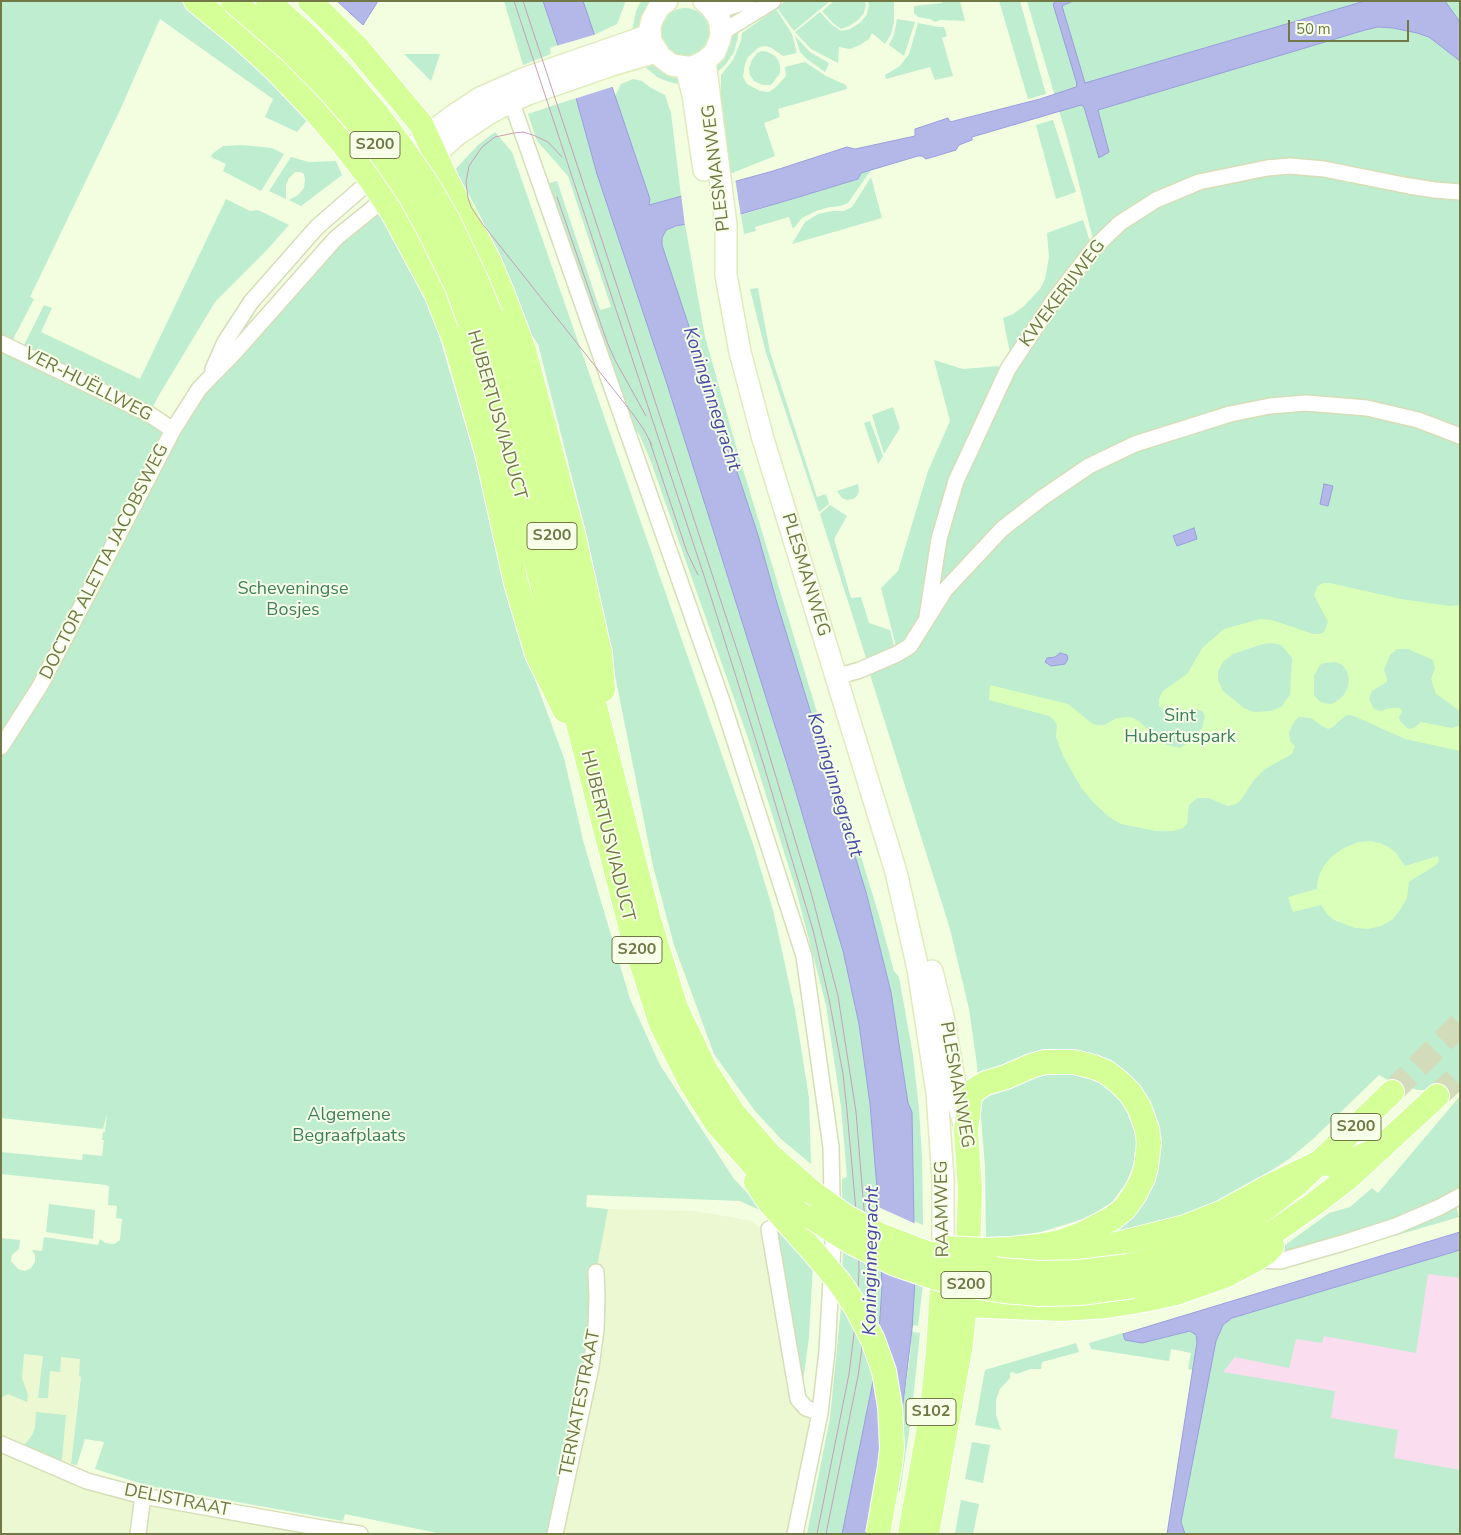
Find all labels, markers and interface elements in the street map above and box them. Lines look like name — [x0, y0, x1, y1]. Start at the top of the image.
scale bar — [1291, 10, 1412, 42]
text: 50 m — [1296, 19, 1331, 39]
street label: PLESMANWEG — [698, 103, 736, 233]
road number: S200 — [350, 132, 400, 158]
street label: KWEKERIJWEG — [1016, 236, 1110, 352]
water label: Koninginnegracht — [677, 324, 745, 474]
street label: HUBERTUSVIADUCT — [461, 328, 531, 502]
street label: VER-HUËLLWEG — [20, 343, 156, 427]
street label: DOCTOR ALETTA JACOBSWEG — [36, 441, 174, 683]
street label: PLESMANWEG — [776, 511, 834, 639]
road number: S200 — [527, 522, 577, 550]
park label: Scheveningse Bosjes — [237, 579, 349, 622]
park label: Sint Hubertuspark — [1124, 706, 1236, 749]
water label: Koninginnegracht — [801, 710, 867, 860]
street label: HUBERTUSVIADUCT — [575, 748, 639, 924]
road number: S200 — [612, 936, 662, 964]
street label: PLESMANWEG — [934, 1020, 978, 1150]
park label: Algemene Begraafplaats — [292, 1105, 406, 1148]
road number: S200 — [1331, 1114, 1381, 1140]
street label: RAAMWEG — [931, 1160, 955, 1258]
water label: Koninginnegracht — [859, 1186, 885, 1336]
road number: S200 — [941, 1272, 991, 1298]
street label: TERNATESTRAAT — [556, 1328, 606, 1478]
road number: S102 — [906, 1398, 956, 1425]
street label: DELISTRAAT — [122, 1480, 232, 1522]

